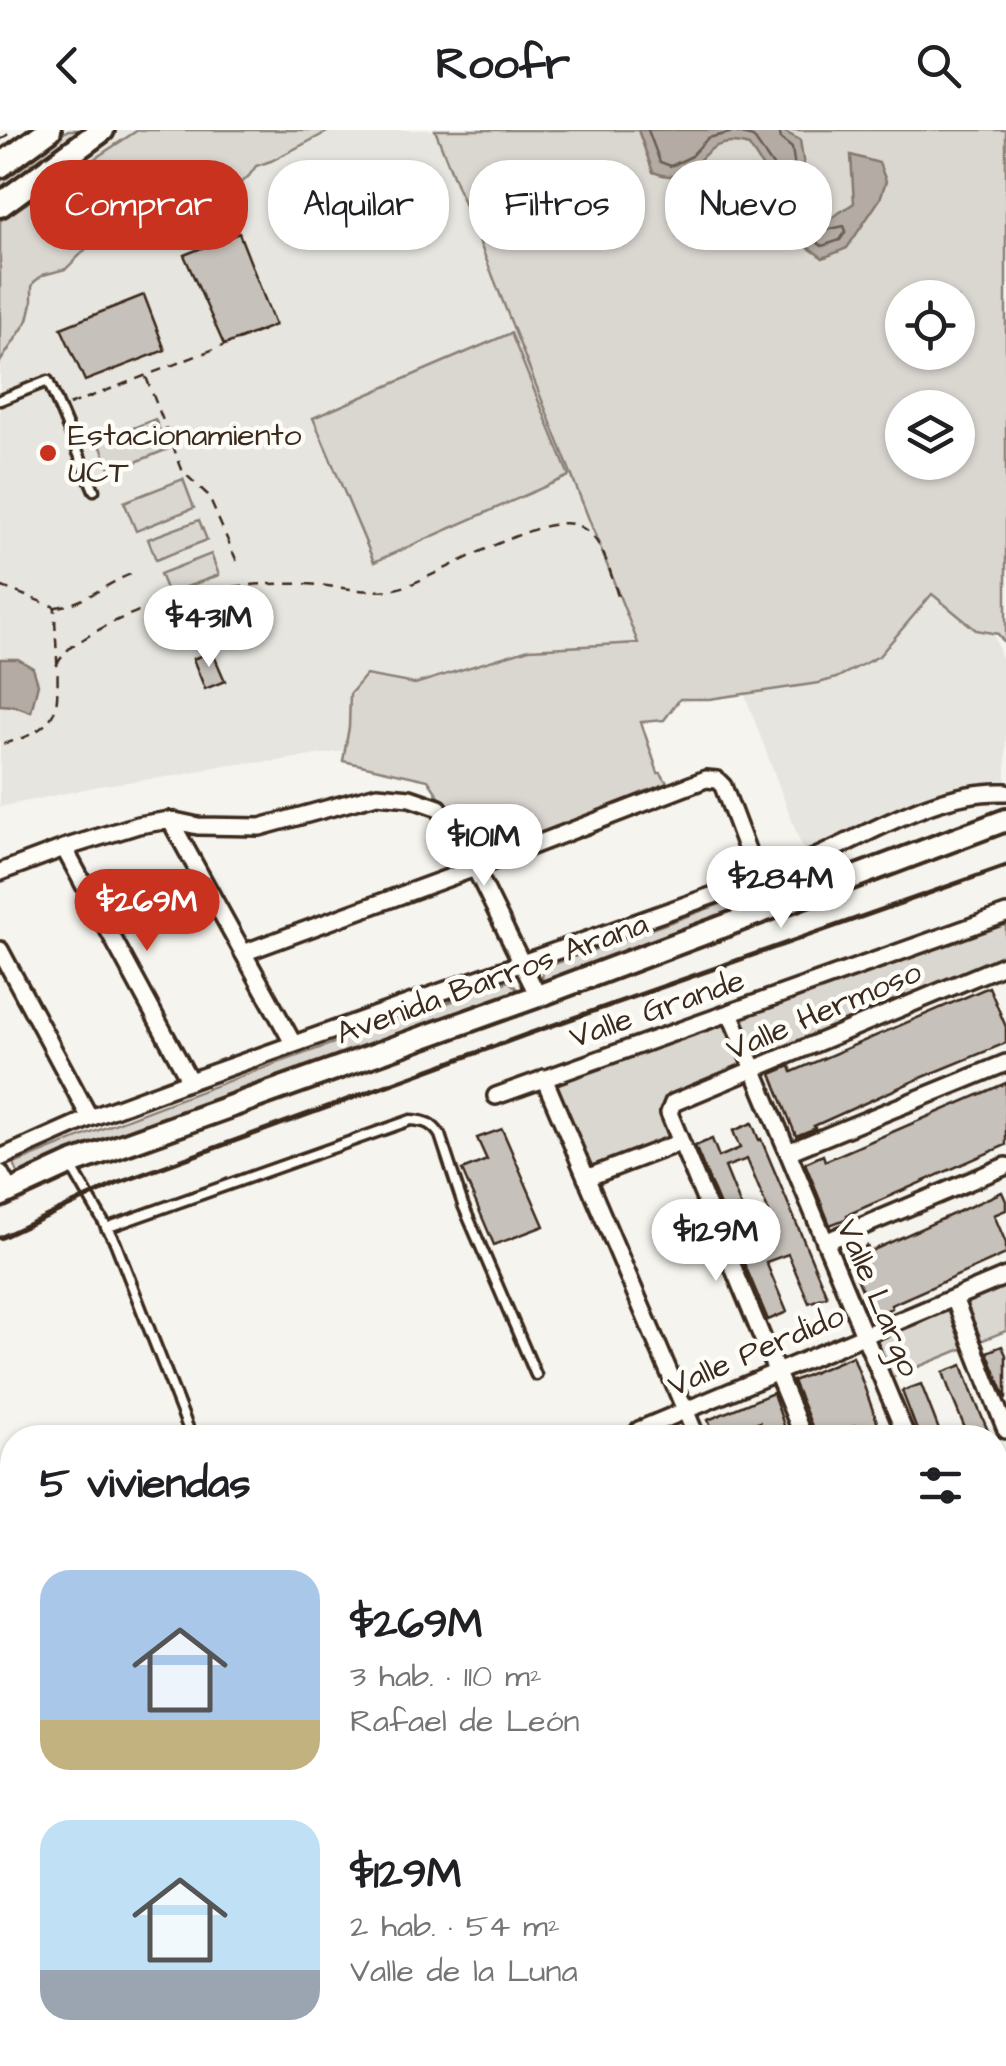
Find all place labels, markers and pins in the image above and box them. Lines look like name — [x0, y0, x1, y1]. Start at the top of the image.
place label: Estacionamiento UCT — [68, 413, 302, 495]
marker: Estacionamiento UCT — [37, 442, 59, 464]
pin: $431M — [139, 585, 279, 670]
pin: $101M — [414, 804, 554, 889]
pin: $284M — [711, 846, 851, 931]
pin: $269M — [77, 869, 217, 954]
pin: $129M — [646, 1199, 786, 1284]

